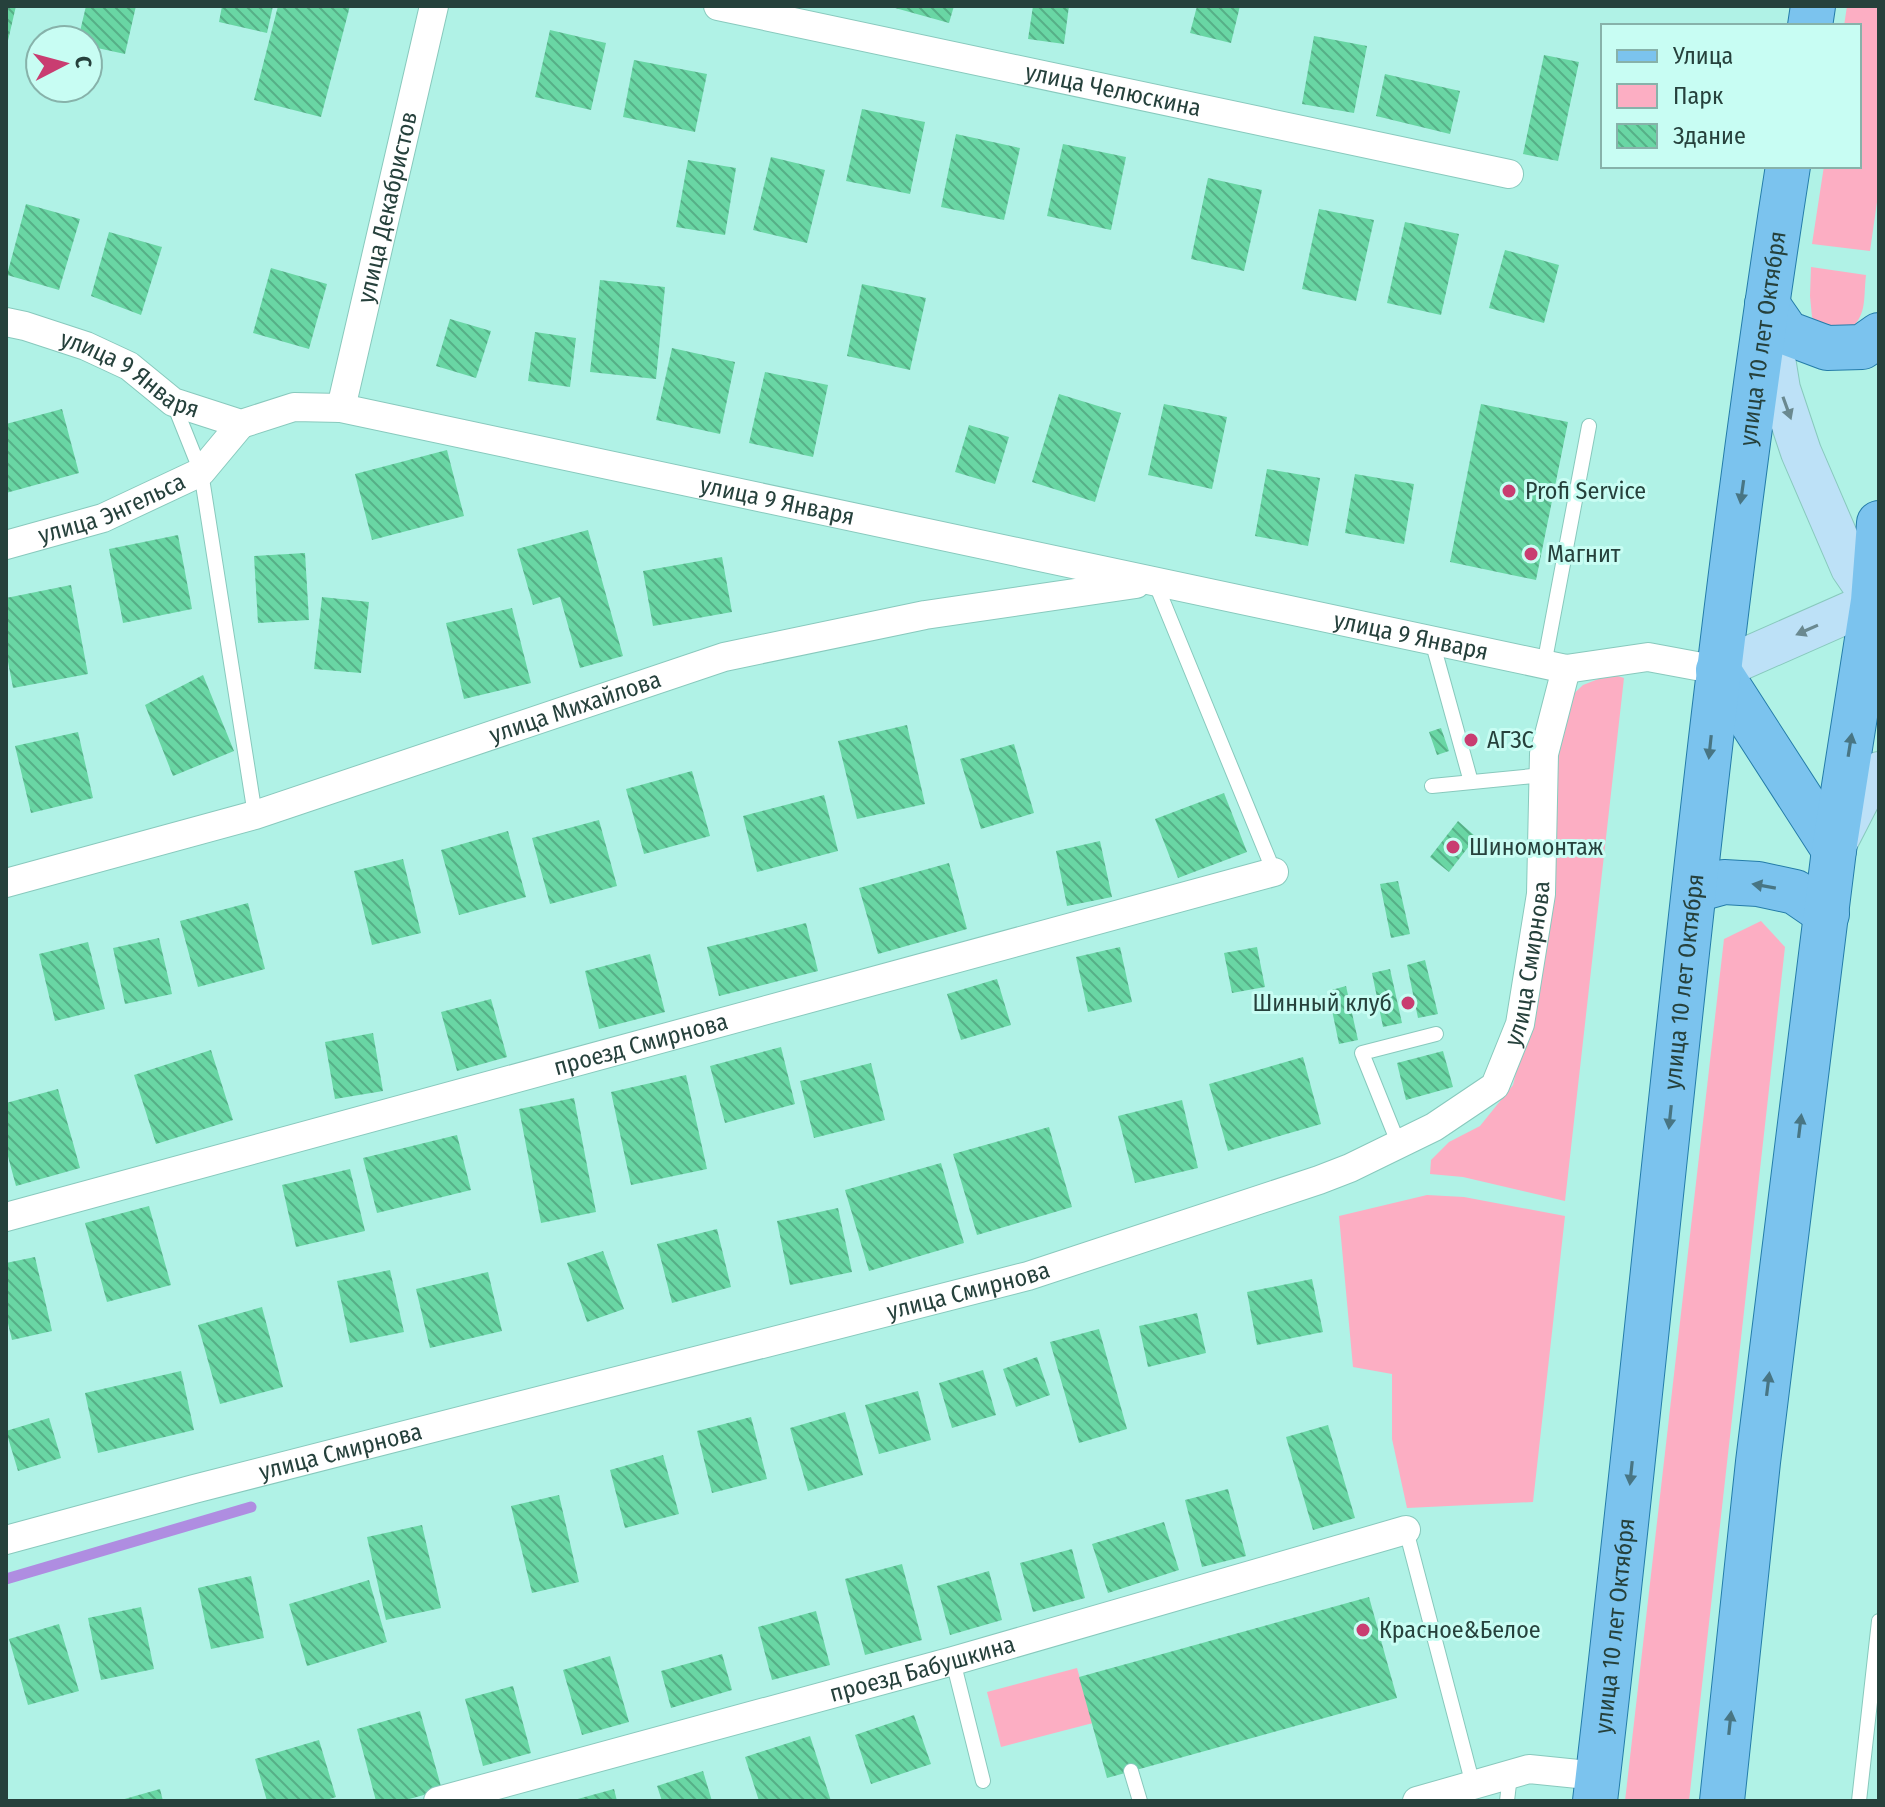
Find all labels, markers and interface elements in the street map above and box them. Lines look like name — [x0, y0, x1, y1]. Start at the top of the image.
north arrow — [24, 24, 104, 104]
legend — [1601, 24, 1861, 168]
text: Улица — [1672, 42, 1733, 70]
text: С — [69, 55, 97, 70]
street label: улица Челюскина — [1023, 58, 1204, 122]
text: Парк — [1673, 82, 1724, 110]
street label: улица Декабристов — [352, 109, 423, 306]
text: Здание — [1673, 122, 1746, 150]
street label: улица 10 лет Октября — [1734, 229, 1792, 448]
street label: улица 9 Января — [57, 325, 203, 424]
one-way arrow — [1781, 396, 1793, 420]
street label: улица Энгельса — [35, 467, 190, 549]
street label: улица 9 Января — [697, 471, 857, 531]
place label: Profi Service — [1525, 477, 1646, 505]
one-way arrow — [1735, 480, 1748, 505]
marker: Profi Service — [1500, 482, 1518, 500]
place label: Магнит — [1547, 540, 1621, 568]
marker: Магнит — [1522, 545, 1540, 563]
street label: улица 9 Января — [1331, 606, 1491, 666]
one-way arrow — [1796, 623, 1819, 637]
street label: улица Михайлова — [486, 665, 665, 749]
place label: АГЗС — [1487, 726, 1534, 754]
marker: АГЗС — [1462, 731, 1480, 749]
one-way arrow — [1845, 733, 1857, 758]
one-way arrow — [1703, 735, 1716, 760]
place label: Шиномонтаж — [1469, 833, 1604, 861]
marker: Шиномонтаж — [1444, 838, 1462, 856]
street label: улица 10 лет Октября — [1658, 872, 1709, 1091]
one-way arrow — [1751, 879, 1776, 891]
street label: улица Смирнова — [1499, 881, 1555, 1050]
place label: Шинный клуб — [1253, 989, 1392, 1017]
marker: Шинный клуб — [1399, 994, 1417, 1012]
street label: проезд Смирнова — [551, 1007, 731, 1081]
one-way arrow — [1663, 1105, 1676, 1130]
one-way arrow — [1794, 1113, 1807, 1138]
street label: улица Смирнова — [884, 1256, 1053, 1325]
one-way arrow — [1762, 1371, 1775, 1396]
street label: улица Смирнова — [256, 1417, 425, 1486]
one-way arrow — [1625, 1461, 1638, 1486]
street label: улица 10 лет Октября — [1589, 1517, 1641, 1735]
place label: Красное&Белое — [1379, 1616, 1541, 1644]
marker: Красное&Белое — [1354, 1621, 1372, 1639]
street label: проезд Бабушкина — [827, 1630, 1018, 1708]
one-way arrow — [1724, 1711, 1737, 1736]

